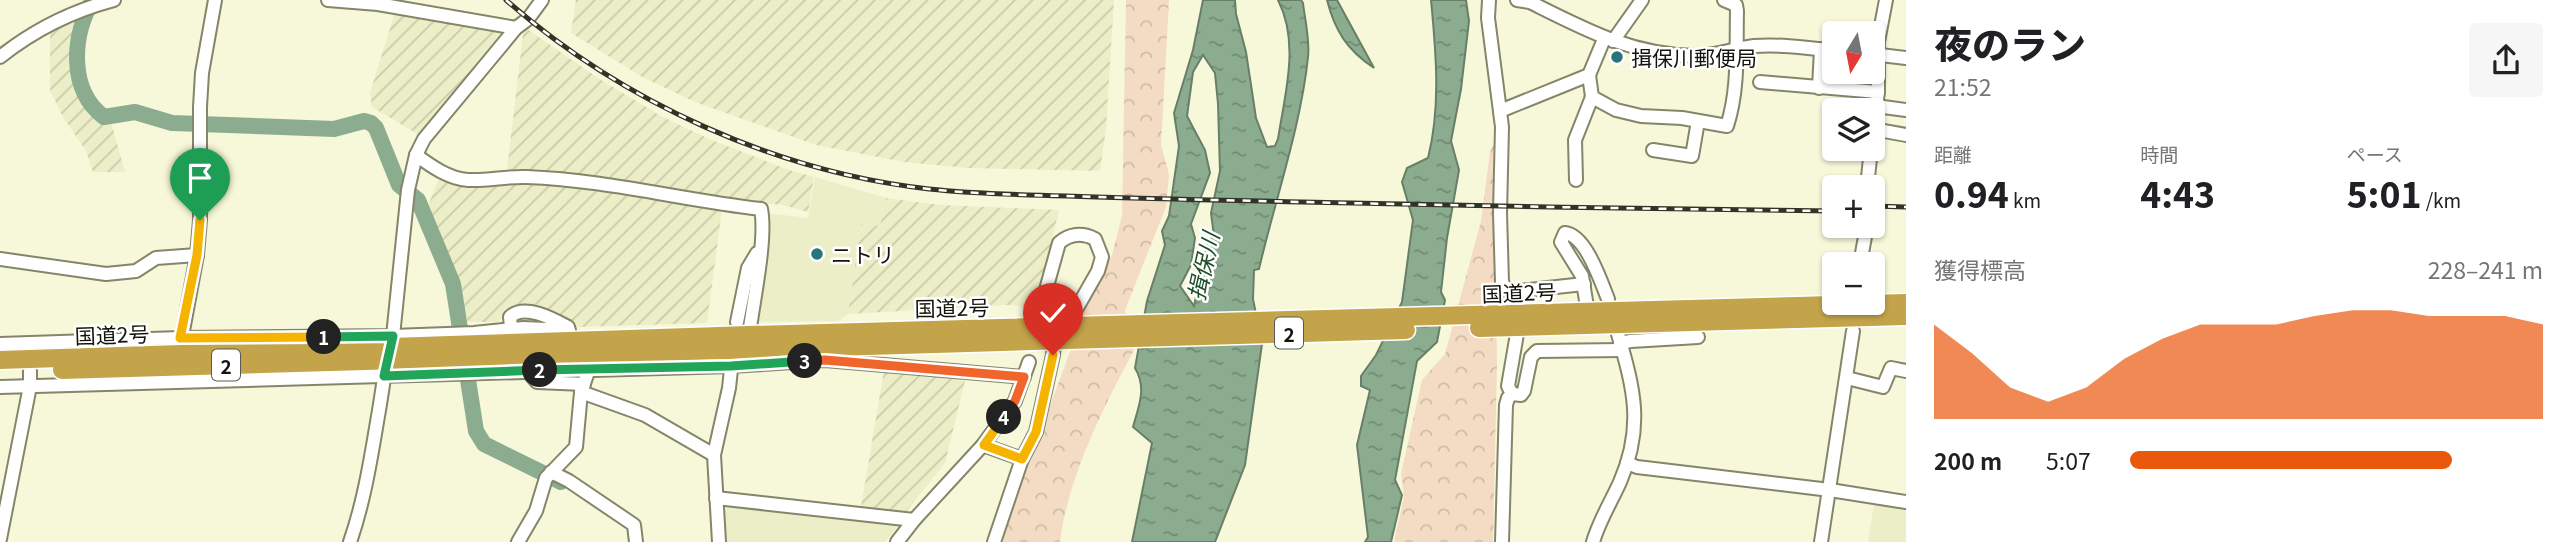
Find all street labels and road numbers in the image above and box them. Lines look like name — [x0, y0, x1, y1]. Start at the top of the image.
street label: 国道2号 — [1481, 276, 1557, 308]
street label: 国道2号 — [914, 291, 990, 323]
street label: 国道2号 — [74, 318, 150, 350]
road number: 2 — [1275, 318, 1303, 348]
road number: 2 — [212, 350, 240, 380]

